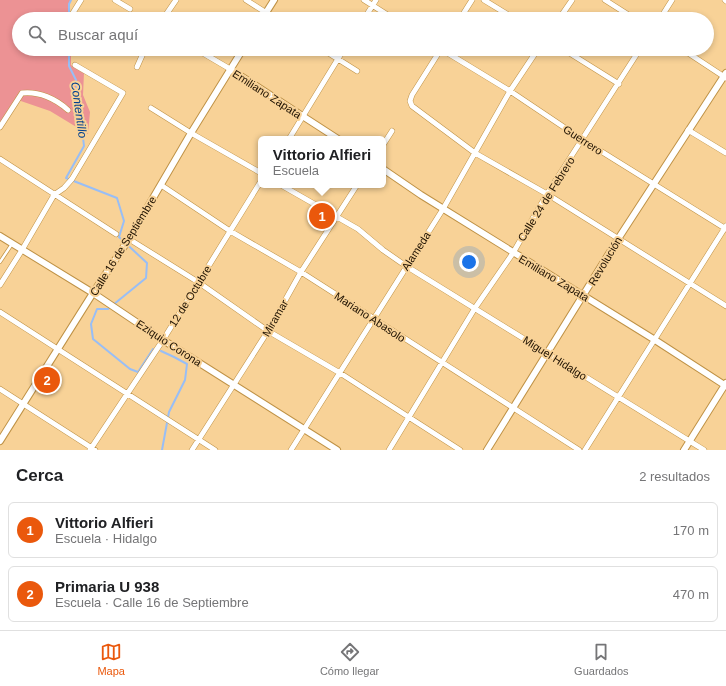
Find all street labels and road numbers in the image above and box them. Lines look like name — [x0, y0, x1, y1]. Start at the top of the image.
street label: Emiliano Zapata — [230, 67, 304, 121]
street label: Guerrero — [561, 123, 605, 157]
street label: Calle 24 de Febrero — [515, 155, 577, 243]
street label: Calle 16 de Septiembre — [87, 194, 159, 298]
street label: Alameda — [399, 229, 433, 272]
street label: Revolución — [586, 235, 624, 287]
street label: Emiliano Zapata — [517, 252, 592, 304]
street label: 12 de Octubre — [166, 263, 214, 329]
street label: Mariano Abasolo — [332, 290, 408, 344]
street label: Miramar — [260, 297, 290, 338]
street label: Eziquio Corona — [134, 317, 205, 369]
street label: Miguel Hidalgo — [521, 334, 589, 382]

